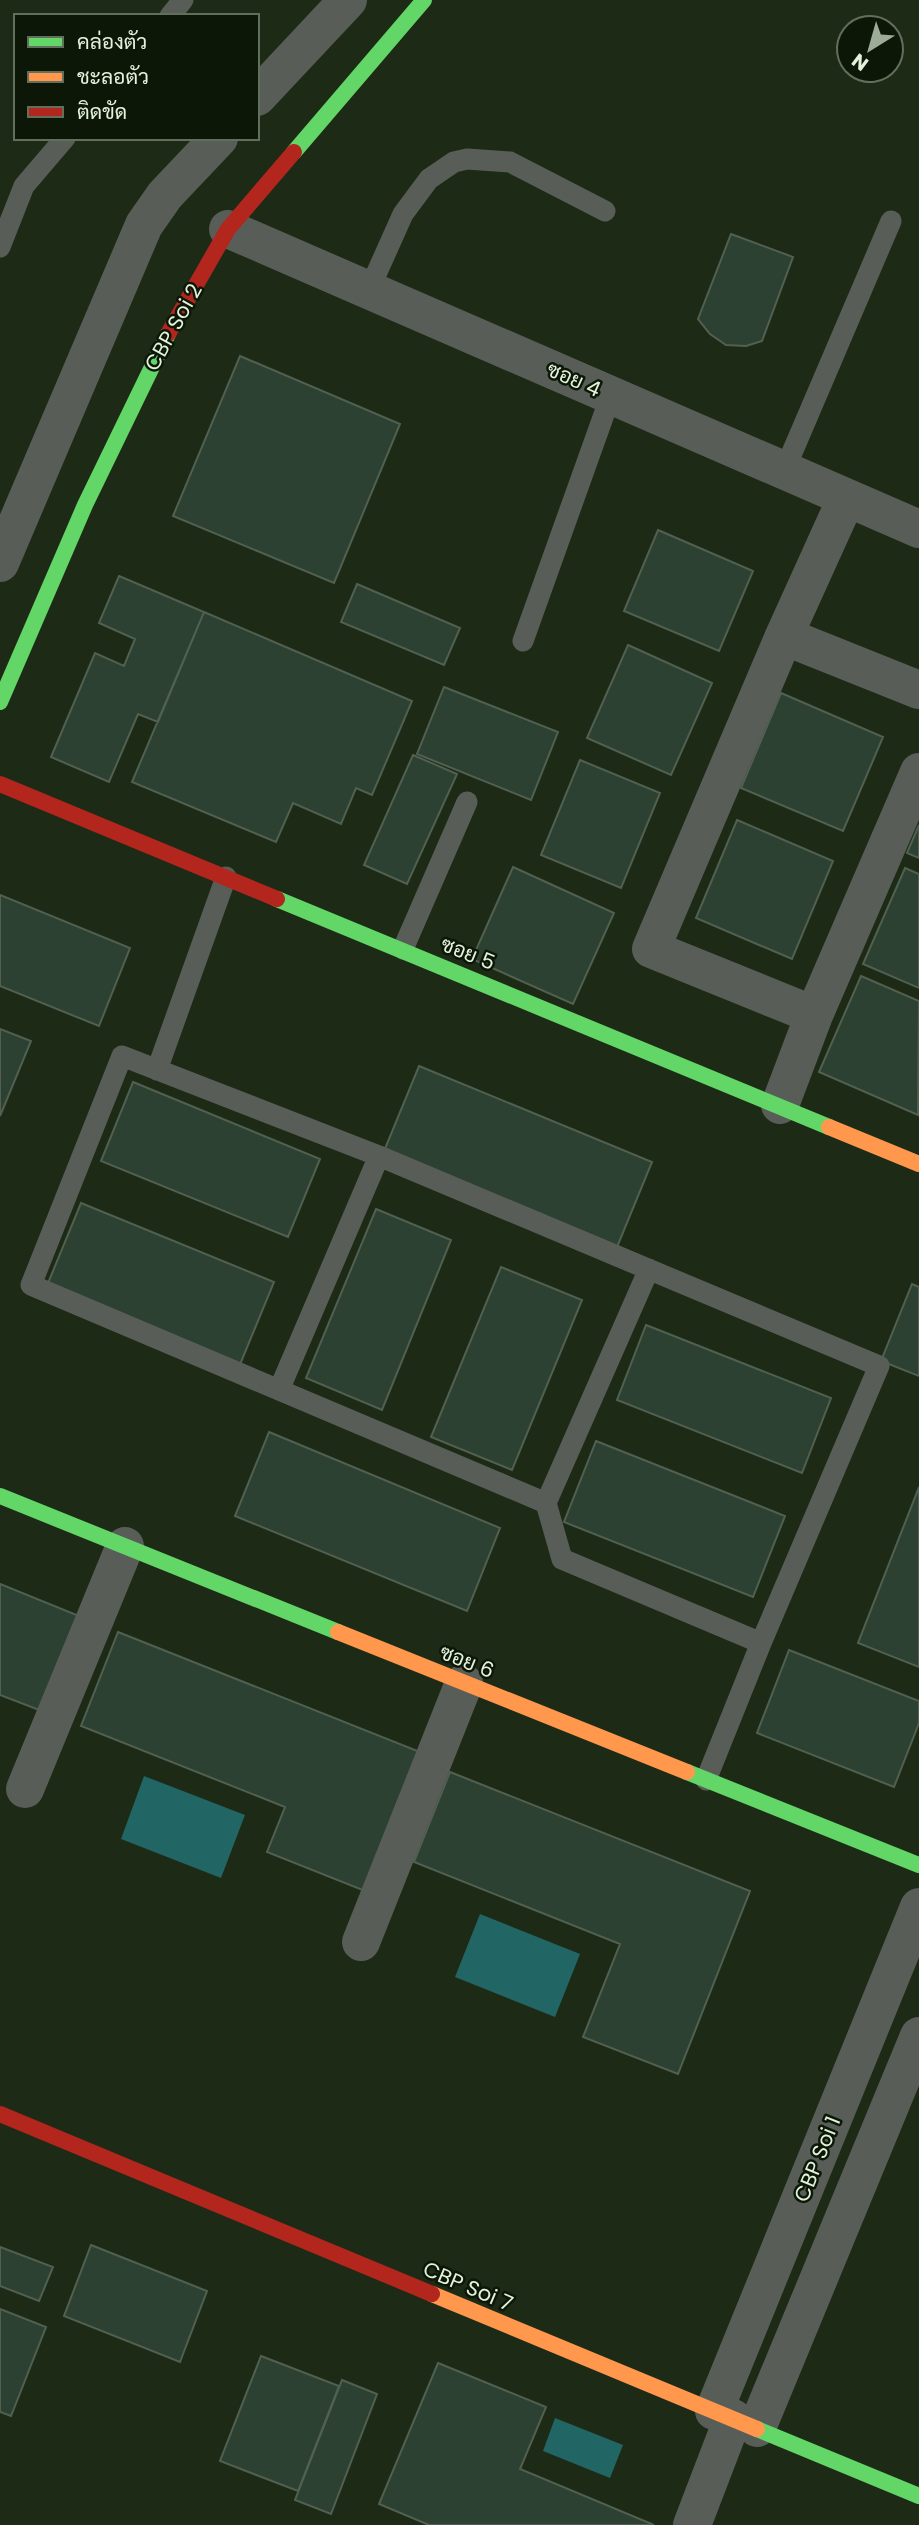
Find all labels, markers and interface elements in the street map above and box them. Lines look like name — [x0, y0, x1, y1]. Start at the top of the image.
legend — [14, 14, 259, 140]
north arrow — [835, 14, 905, 84]
text: คล่องตัว — [77, 27, 147, 56]
text: N — [846, 47, 874, 77]
text: ชะลอตัว — [77, 62, 149, 91]
text: ติดขัด — [77, 97, 127, 126]
street label: CBP Soi 2 — [137, 278, 209, 376]
street label: ซอย 4 — [542, 354, 606, 404]
street label: ซอย 5 — [437, 929, 499, 977]
street label: ซอย 6 — [436, 1637, 498, 1685]
street label: CBP Soi 1 — [787, 2112, 847, 2206]
street label: CBP Soi 7 — [419, 2254, 517, 2318]

